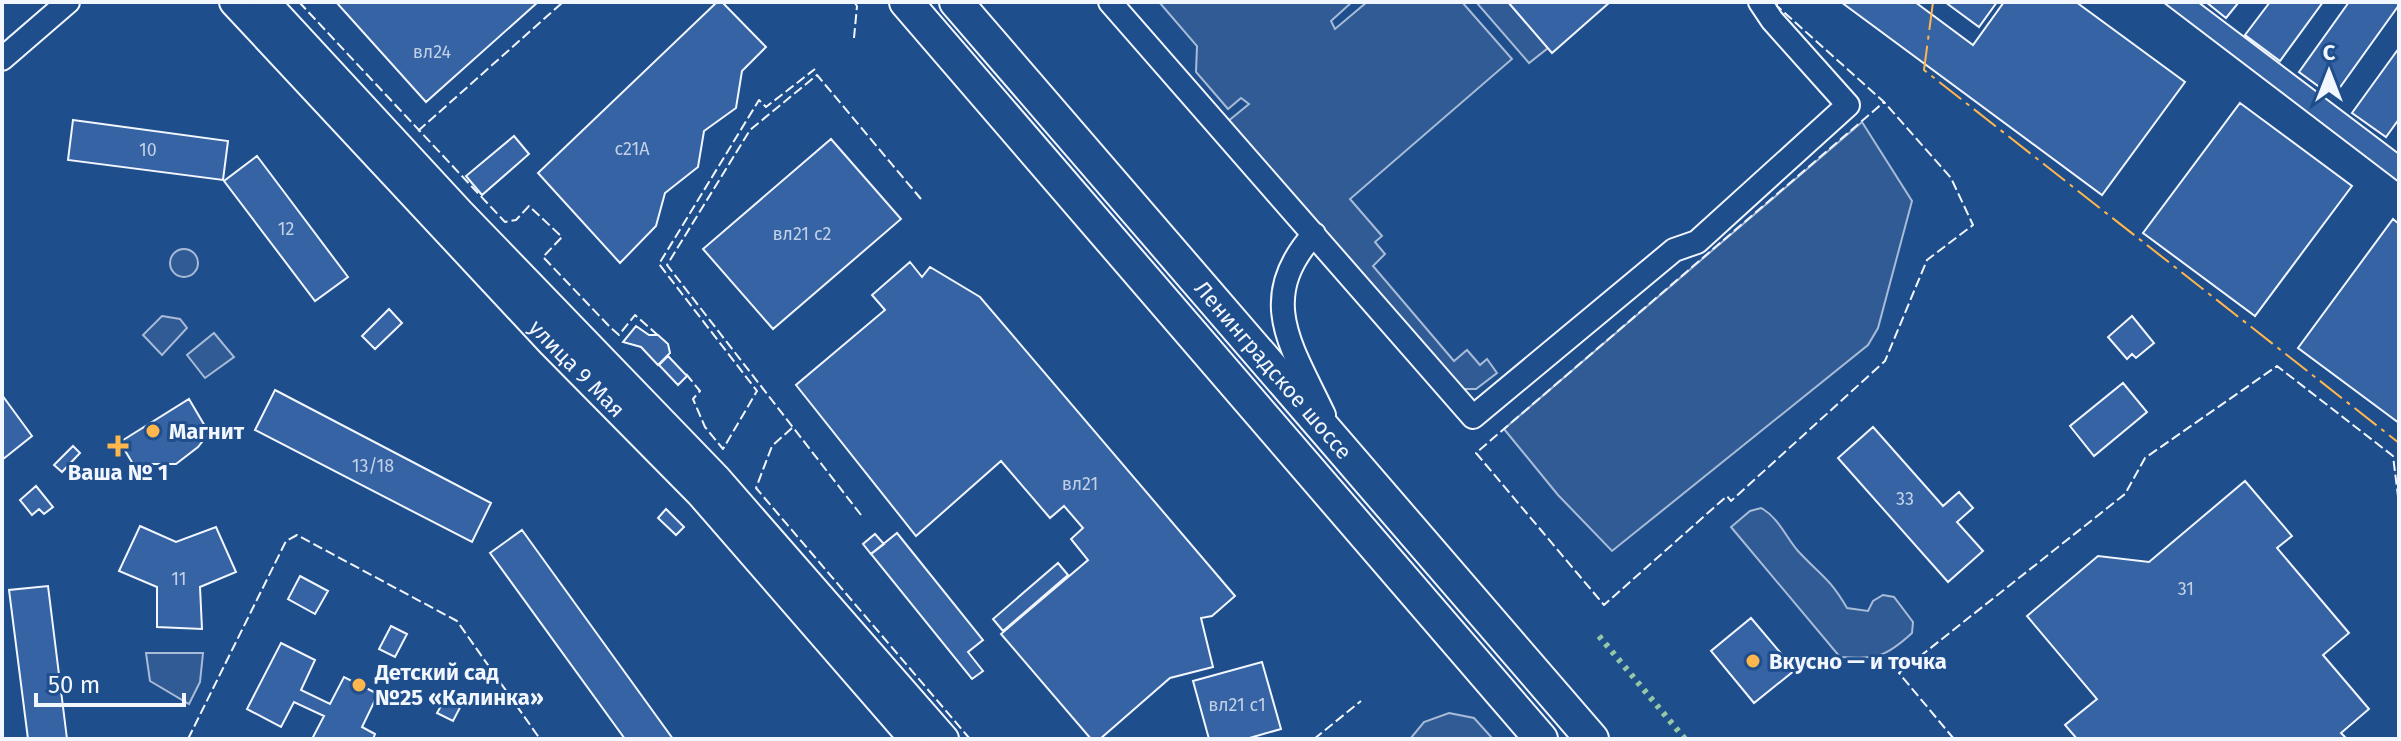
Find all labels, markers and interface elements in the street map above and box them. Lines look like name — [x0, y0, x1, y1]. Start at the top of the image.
north arrow — [2289, 32, 2369, 112]
text: С — [2323, 39, 2336, 66]
house number: вл24 — [413, 41, 452, 63]
house number: с21А — [614, 138, 650, 160]
house number: 10 — [139, 139, 157, 161]
house number: 12 — [278, 218, 294, 240]
house number: вл21 с2 — [773, 223, 832, 245]
street label: Ленинградское шоссе — [1189, 275, 1358, 465]
street label: улица 9 Мая — [523, 314, 631, 423]
place label: Магнит — [169, 418, 245, 445]
marker: Магнит — [144, 422, 162, 440]
marker: Ваша № 1 — [109, 437, 127, 455]
house number: 13/18 — [352, 455, 394, 477]
place label: Ваша № 1 — [68, 459, 168, 486]
house number: вл21 — [1062, 473, 1098, 495]
house number: 33 — [1896, 488, 1914, 510]
house number: 11 — [171, 568, 187, 590]
house number: 31 — [2178, 578, 2194, 600]
place label: Вкусно — и точка — [1769, 648, 1947, 675]
marker: Вкусно — и точка — [1744, 652, 1762, 670]
scale bar — [36, 657, 184, 707]
place label: Детский сад №25 «Калинка» — [374, 659, 544, 711]
text: 50 m — [48, 671, 100, 699]
marker: Детский сад №25 «Калинка» — [350, 676, 368, 694]
house number: вл21 с1 — [1208, 694, 1266, 716]

